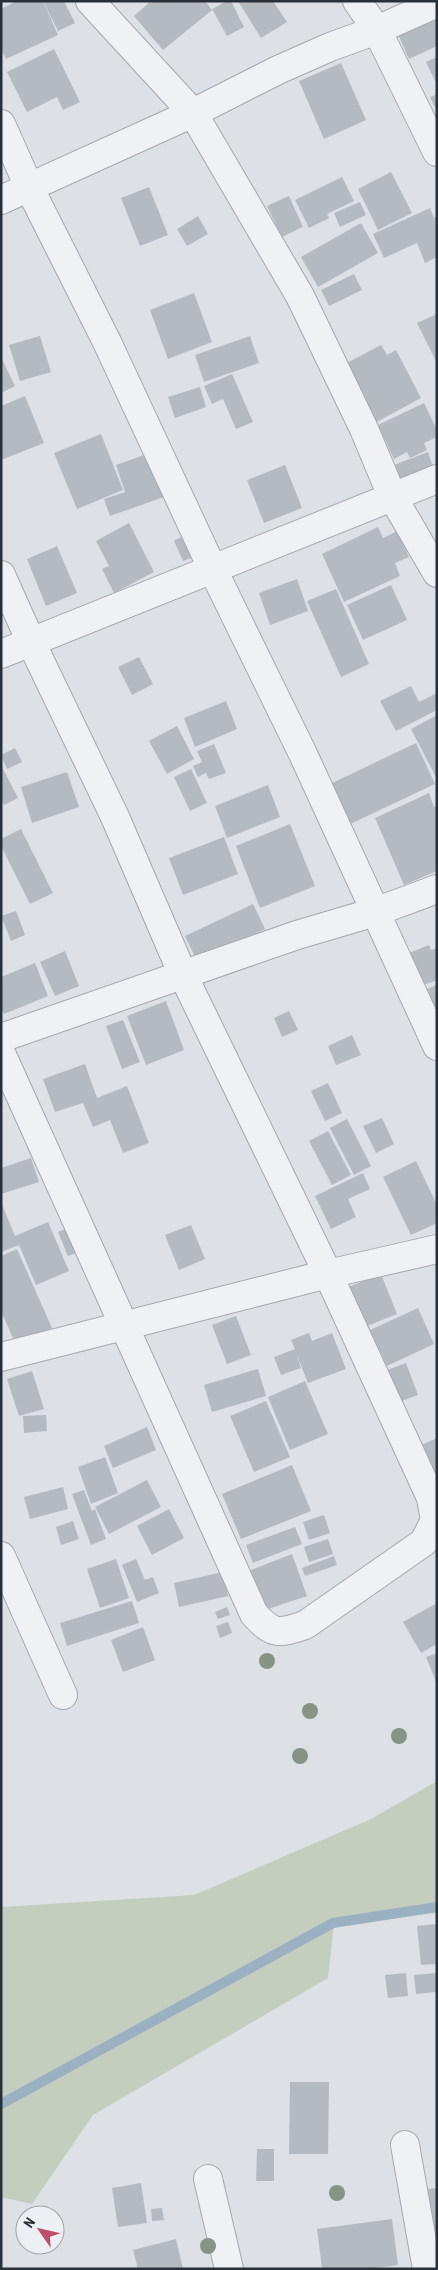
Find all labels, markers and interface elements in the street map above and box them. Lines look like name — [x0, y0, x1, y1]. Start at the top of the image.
north arrow — [15, 2205, 65, 2255]
text: N — [20, 2215, 38, 2231]

